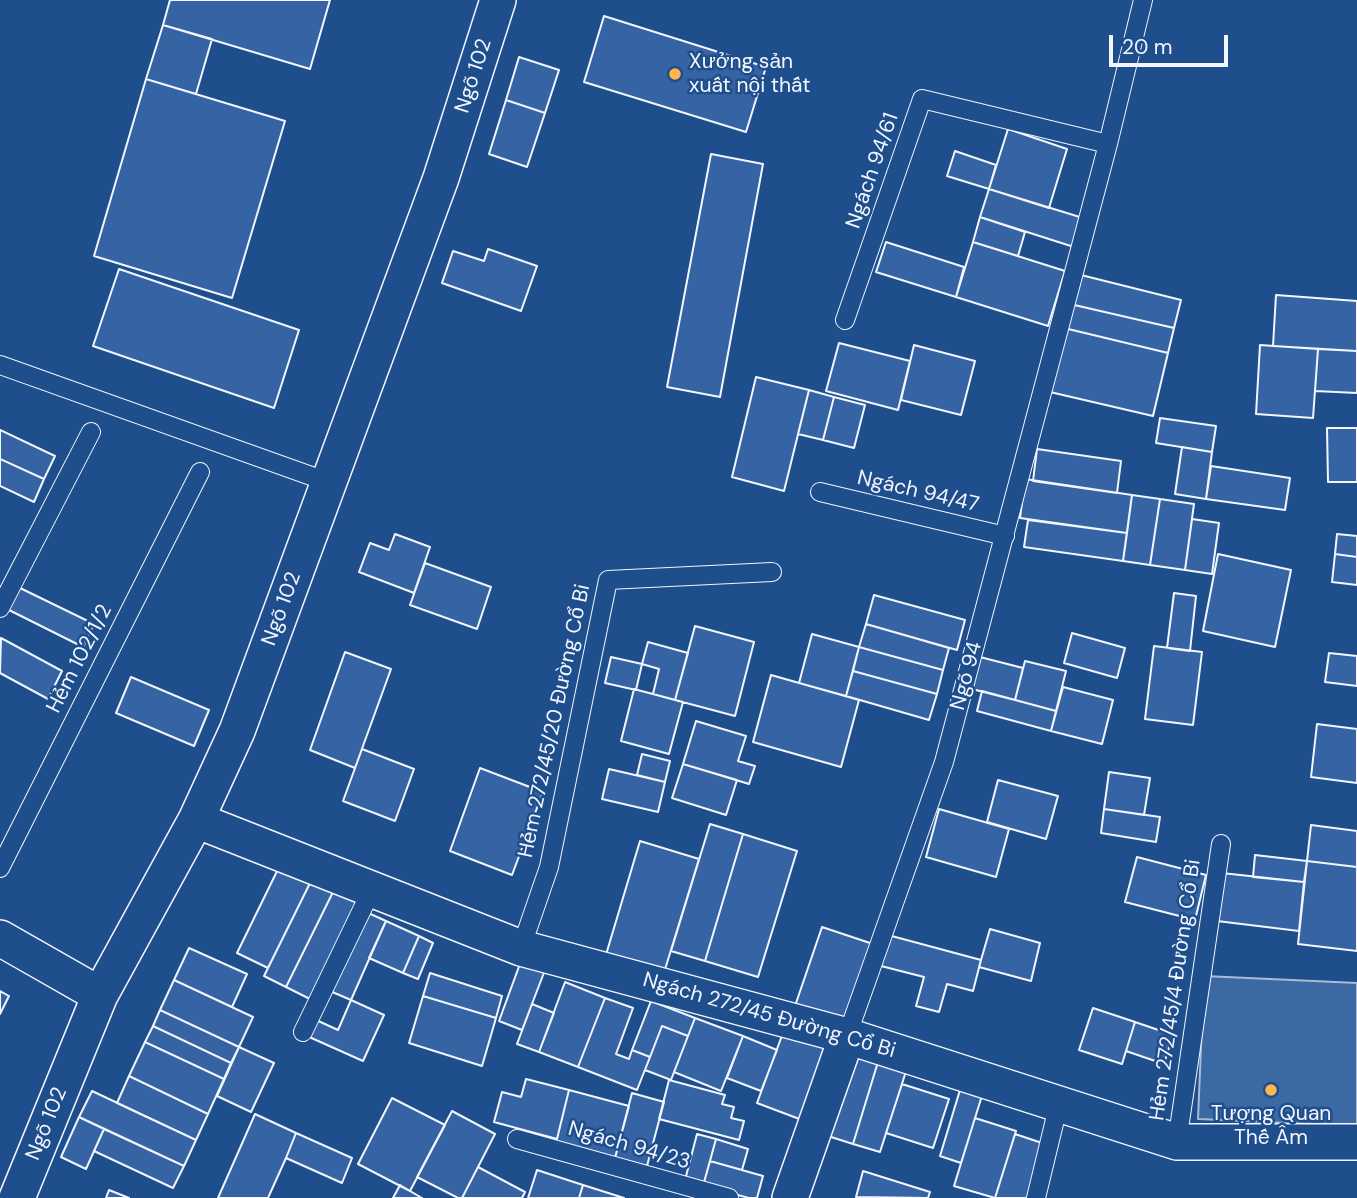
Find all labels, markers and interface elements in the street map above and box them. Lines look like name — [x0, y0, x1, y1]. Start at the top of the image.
scale bar — [1112, 21, 1231, 65]
text: 20 m — [1122, 33, 1173, 61]
street label: Ngõ 102 — [450, 36, 498, 116]
place label: Xưởng sản xuất nội thất — [689, 49, 810, 99]
marker: Xưởng sản xuất nội thất — [667, 66, 683, 82]
street label: Ngách 94/61 — [841, 110, 905, 232]
street label: Ngách 94/47 — [855, 466, 981, 518]
street label: Ngõ 102 — [257, 569, 307, 649]
street label: Hẻm 272/45/20 Đường Cổ Bi — [514, 582, 596, 860]
street label: Hẻm 102/1/2 — [42, 601, 118, 717]
street label: Ngõ 94 — [946, 639, 988, 713]
street label: Hẻm 272/45/4 Đường Cổ Bi — [1145, 858, 1207, 1122]
street label: Ngách 272/45 Đường Cổ Bi — [640, 968, 898, 1064]
marker: Tượng Quan Thế Âm — [1263, 1082, 1279, 1098]
street label: Ngõ 102 — [21, 1084, 73, 1164]
place label: Tượng Quan Thế Âm — [1211, 1101, 1331, 1151]
street label: Ngách 94/23 — [565, 1117, 693, 1175]

